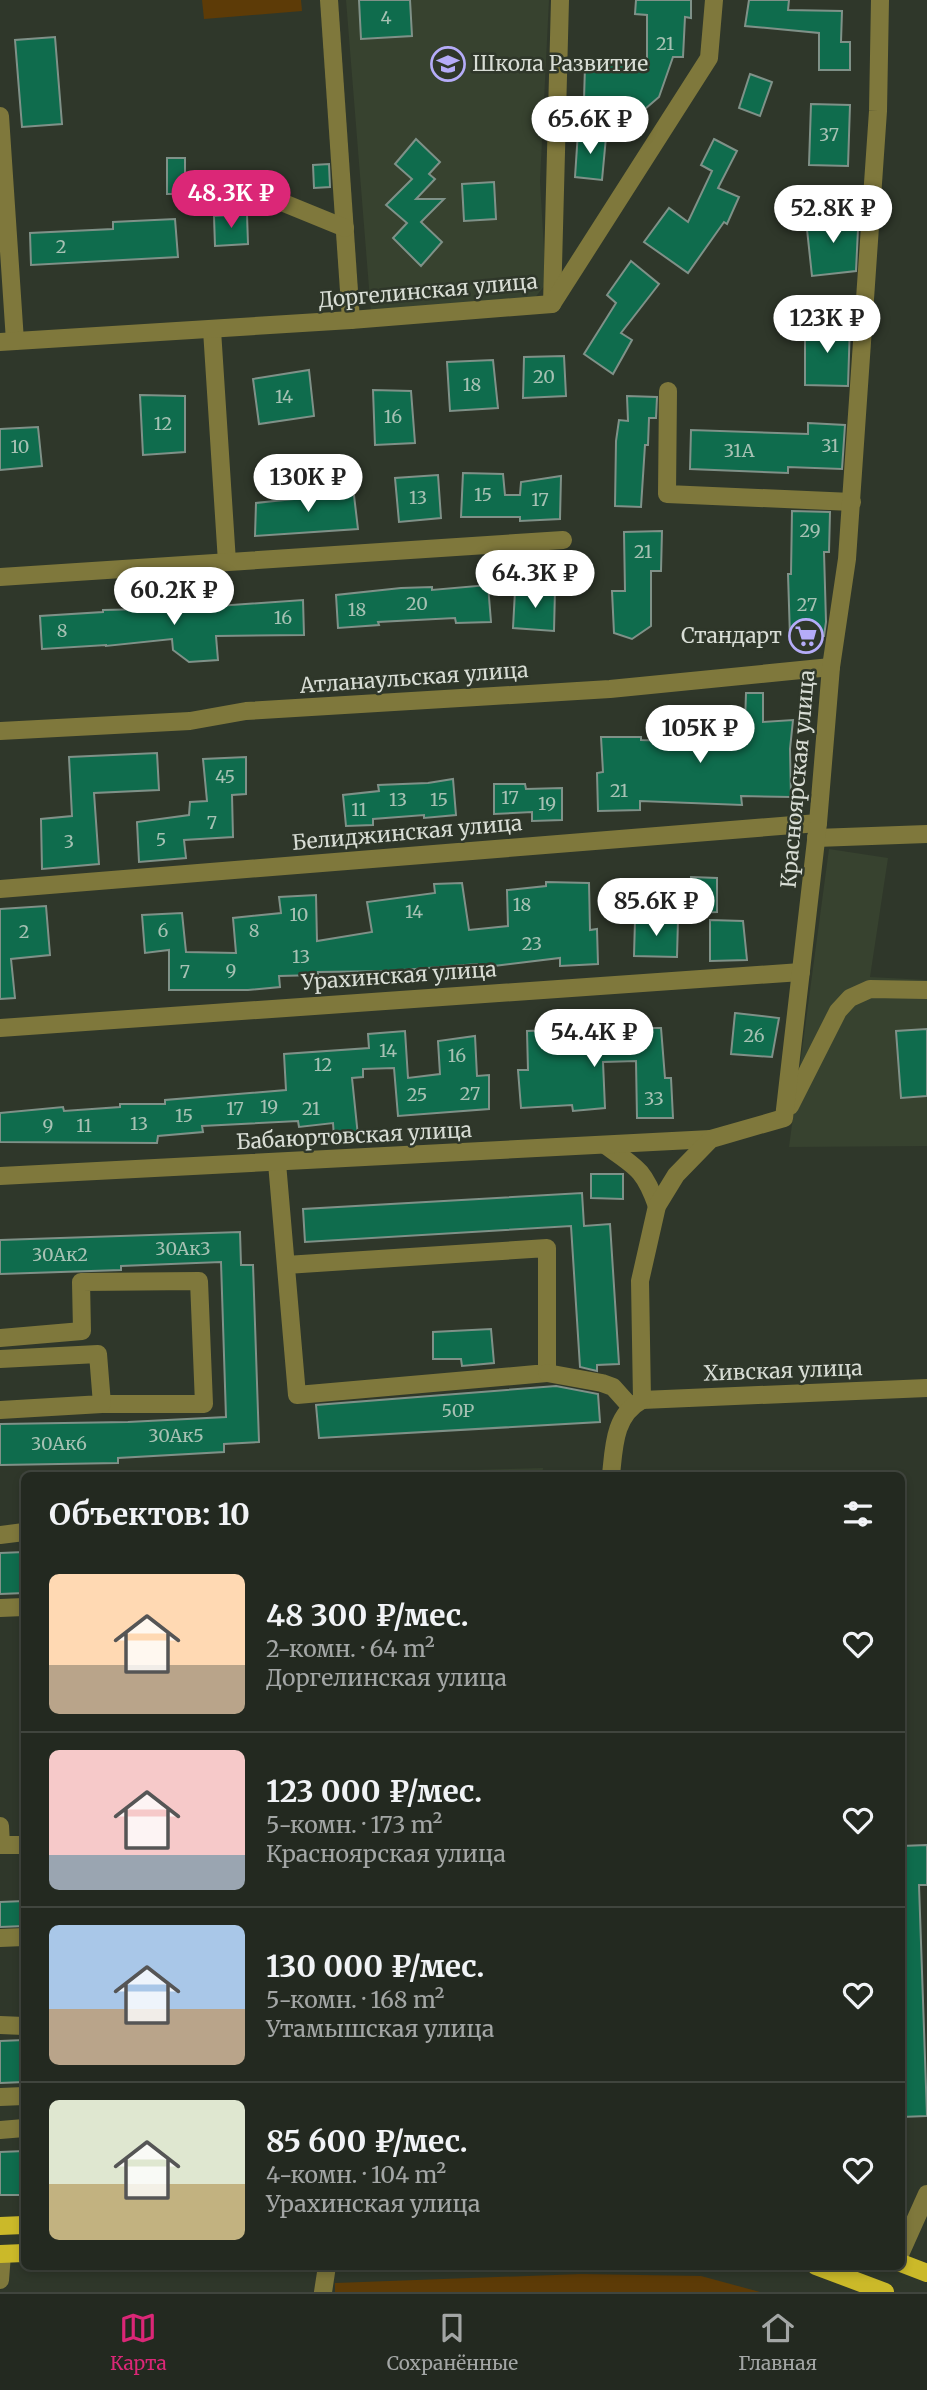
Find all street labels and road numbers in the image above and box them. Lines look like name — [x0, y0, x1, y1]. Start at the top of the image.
street label: Доргелинская улица — [317, 267, 539, 314]
street label: Атланаульская улица — [298, 656, 529, 699]
street label: Красноярская улица — [775, 669, 820, 889]
street label: Белиджинская улица — [291, 809, 523, 856]
street label: Урахинская улица — [299, 955, 497, 996]
street label: Бабаюртовская улица — [235, 1116, 473, 1155]
street label: Хивская улица — [703, 1354, 863, 1387]

